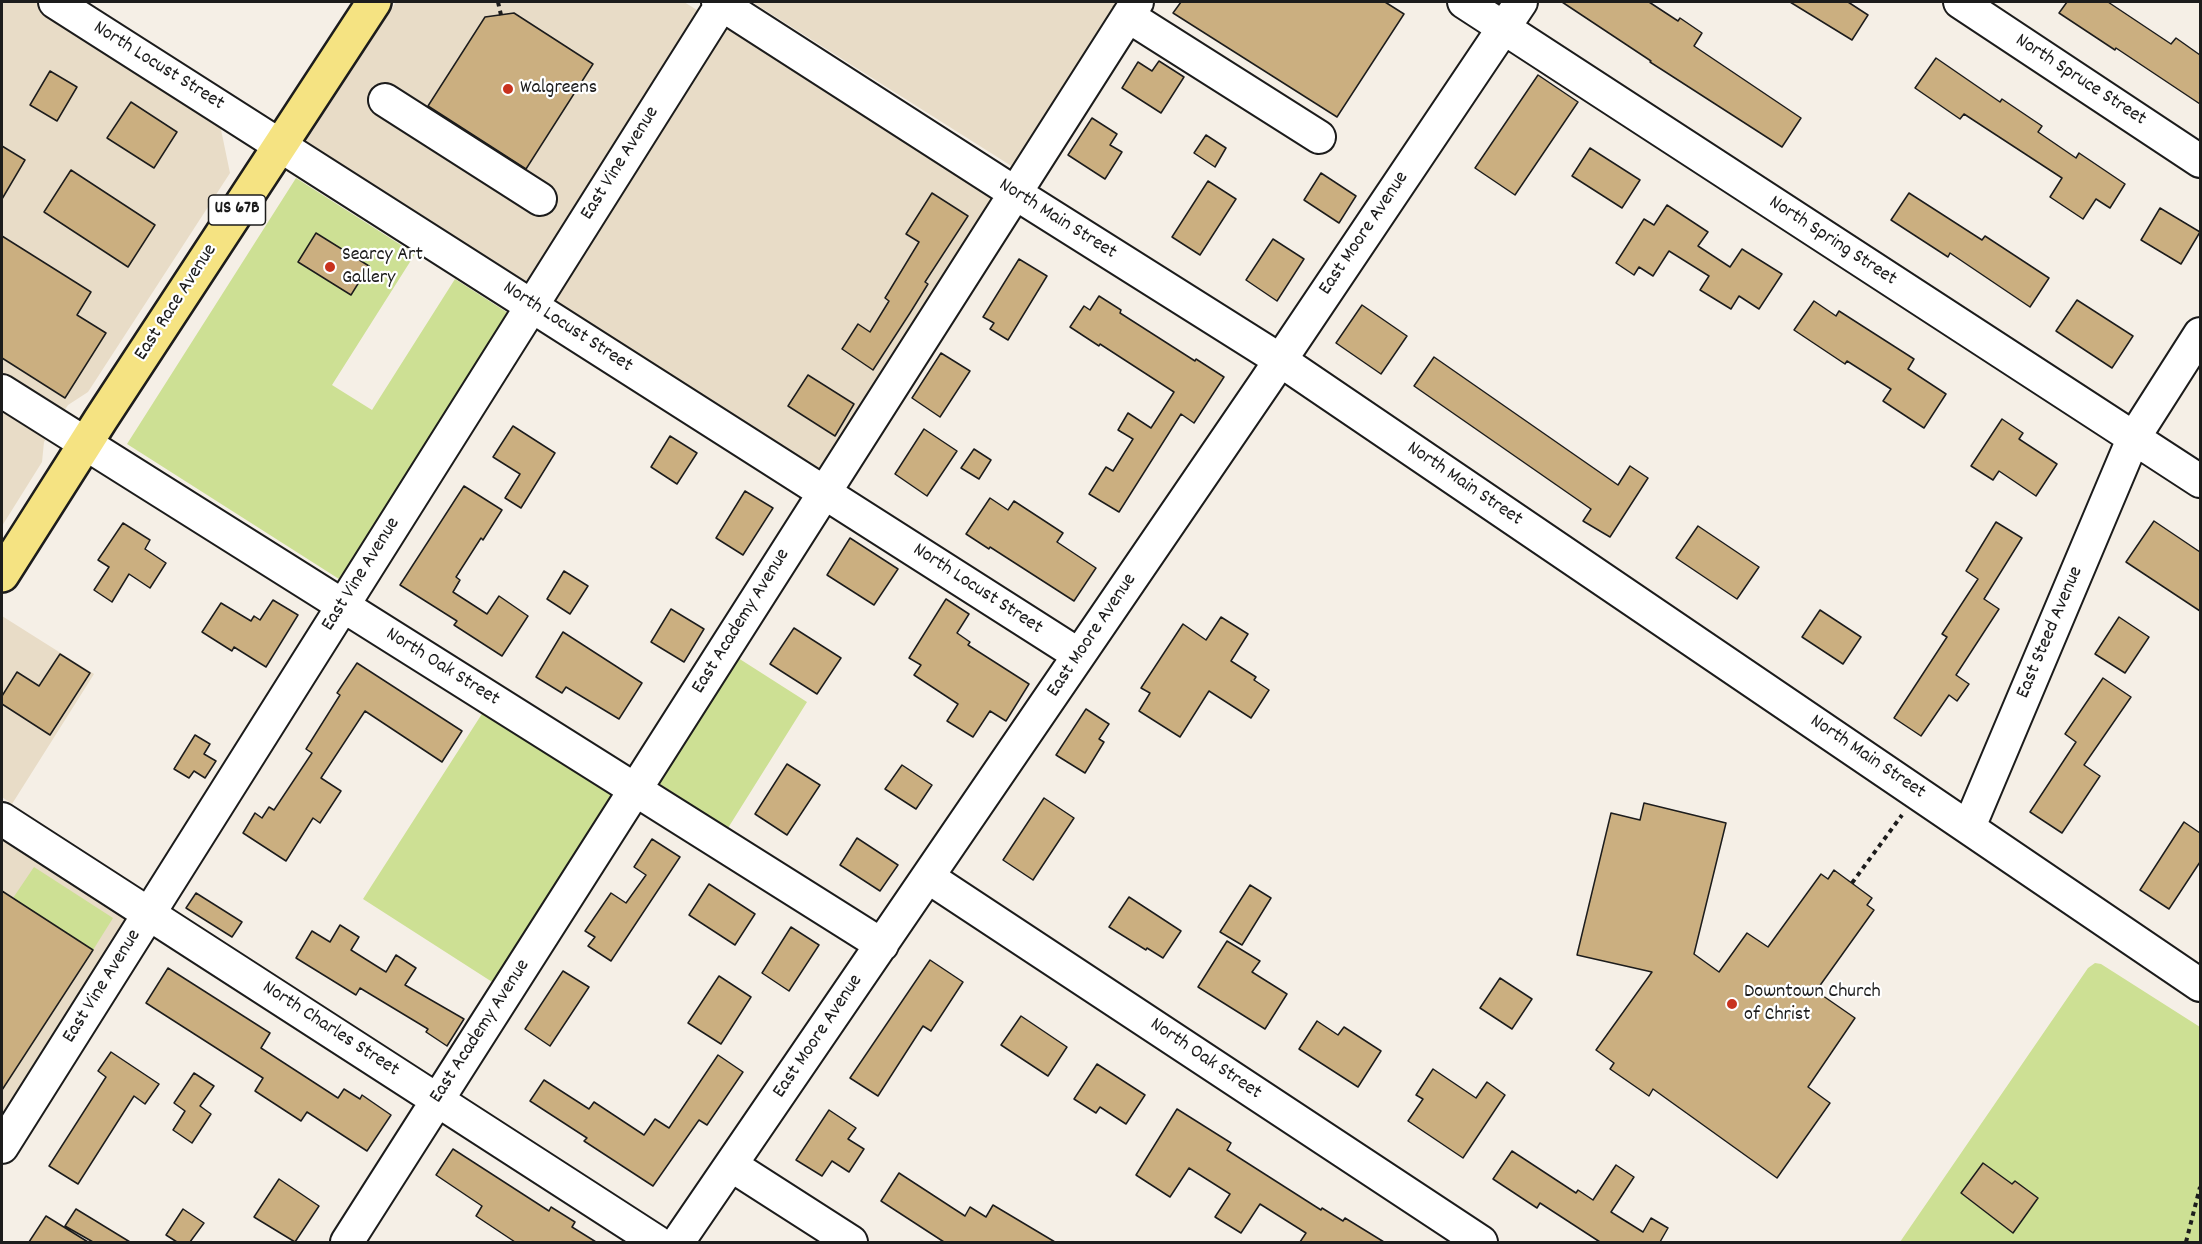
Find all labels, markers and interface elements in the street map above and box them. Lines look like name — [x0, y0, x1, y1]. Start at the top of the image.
street label: North Locust Street — [88, 17, 228, 117]
street label: North Spruce Street — [2010, 30, 2150, 132]
place label: Walgreens — [520, 77, 597, 101]
marker: Walgreens — [501, 82, 515, 96]
street label: East Vine Avenue — [577, 103, 665, 225]
street label: East Moore Avenue — [1315, 168, 1415, 300]
street label: North Main Street — [994, 174, 1120, 266]
street label: North Spring Street — [1764, 192, 1900, 292]
road number: US 67B — [208, 195, 266, 225]
street label: East Race Avenue — [130, 240, 224, 366]
place label: Searcy Art Gallery — [342, 244, 423, 291]
marker: Searcy Art Gallery — [323, 260, 337, 274]
street label: North Locust Street — [498, 277, 636, 379]
street label: North Main Street — [1402, 437, 1526, 533]
street label: East Vine Avenue — [318, 514, 406, 636]
street label: North Locust Street — [908, 539, 1046, 641]
street label: East Academy Avenue — [688, 545, 796, 699]
street label: East Steed Avenue — [2012, 563, 2090, 703]
street label: East Moore Avenue — [1043, 570, 1143, 702]
street label: North Oak Street — [381, 623, 503, 713]
street label: North Main Street — [1805, 710, 1929, 806]
street label: East Vine Avenue — [59, 926, 147, 1048]
street label: East Academy Avenue — [426, 956, 536, 1108]
street label: East Moore Avenue — [769, 971, 869, 1103]
street label: North Charles Street — [257, 977, 403, 1083]
place label: Downtown Church of Christ — [1744, 981, 1881, 1028]
marker: Downtown Church of Christ — [1725, 997, 1739, 1011]
street label: North Oak Street — [1145, 1014, 1265, 1106]

